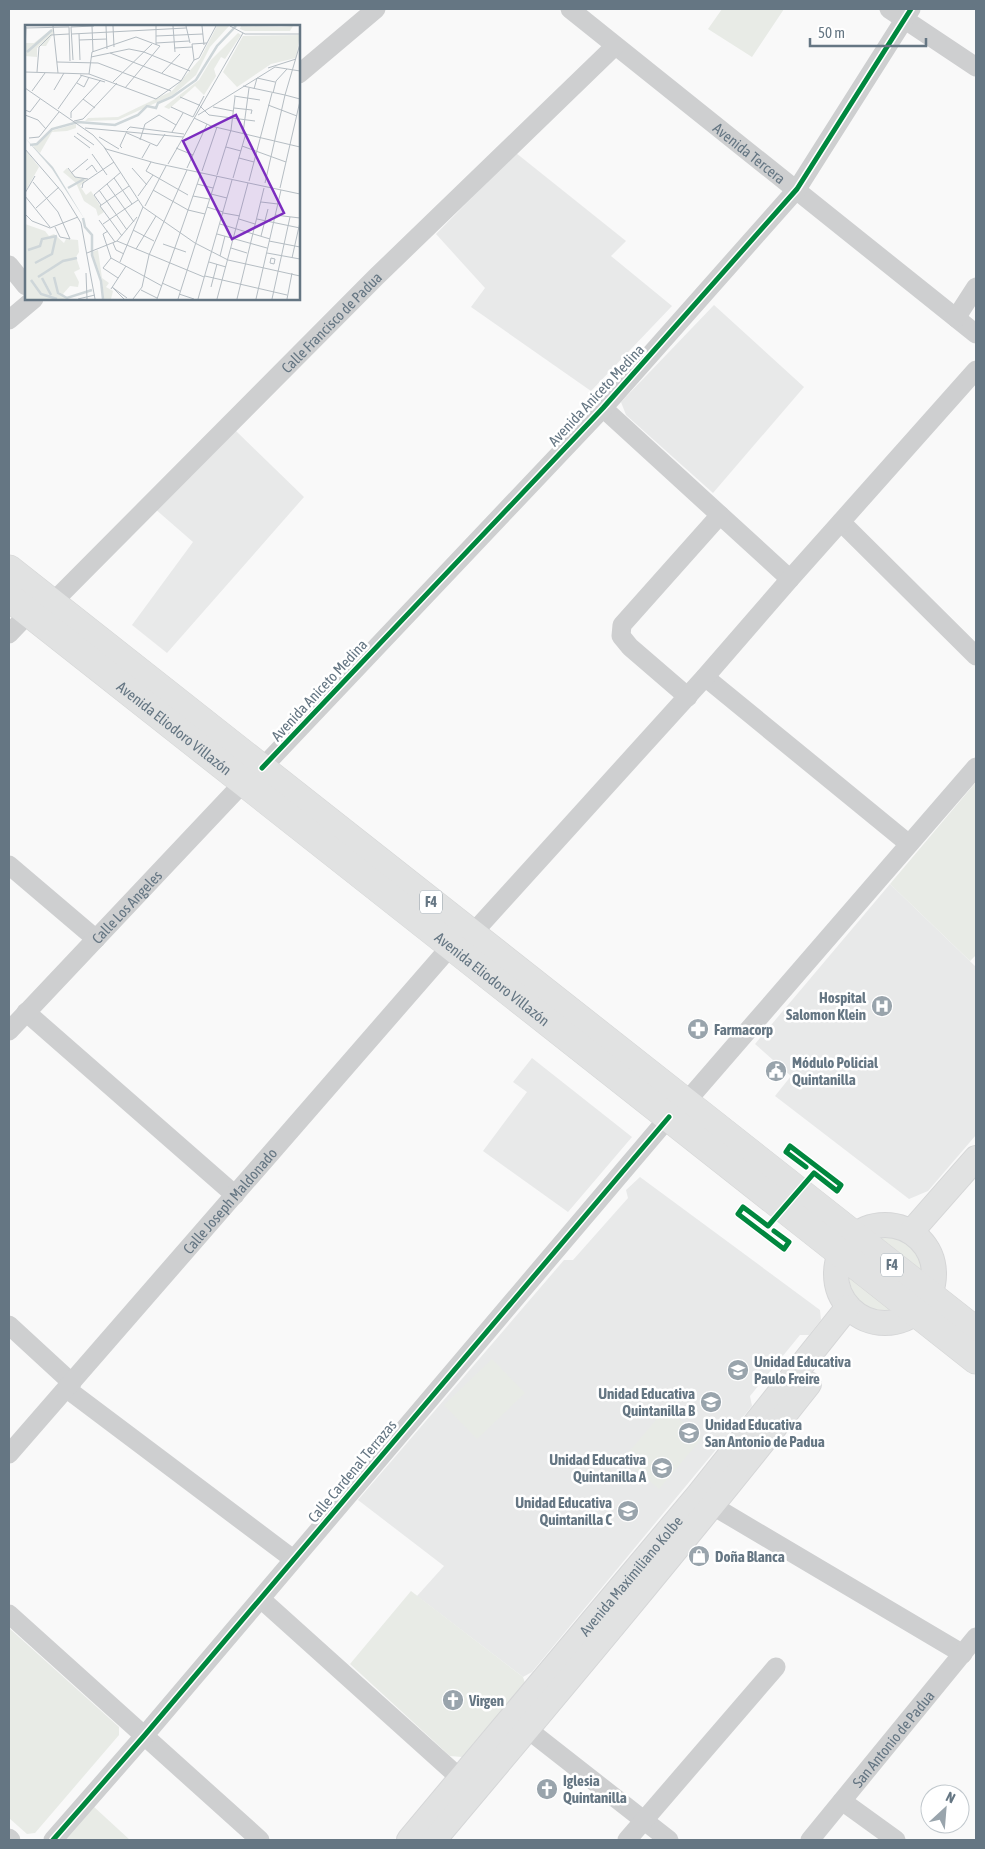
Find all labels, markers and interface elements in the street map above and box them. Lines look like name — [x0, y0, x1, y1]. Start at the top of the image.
scale bar — [810, 15, 926, 47]
text: 50 m — [818, 24, 845, 41]
inset map — [25, 25, 300, 300]
street label: Avenida Tercera — [710, 119, 789, 187]
street label: Calle Francisco de Padua — [278, 268, 385, 376]
street label: Avenida Aniceto Medina — [545, 341, 647, 449]
street label: Avenida Aniceto Medina — [268, 636, 370, 744]
street label: Avenida Eliodoro Villazón — [114, 677, 235, 778]
street label: Calle Los Angeles — [88, 867, 165, 947]
road number: F4 — [420, 890, 442, 914]
street label: Avenida Eliodoro Villazón — [432, 928, 553, 1029]
place label: Hospital Salomon Klein — [786, 989, 867, 1023]
hospital icon: Hospital Salomon Klein — [870, 994, 894, 1018]
pharmacy icon: Farmacorp — [686, 1017, 710, 1041]
place label: Farmacorp — [714, 1021, 773, 1038]
place label: Módulo Policial Quintanilla — [792, 1054, 879, 1088]
public building icon: Módulo Policial Quintanilla — [764, 1059, 788, 1083]
street label: Calle Joseph Maldonado — [179, 1144, 280, 1257]
road number: F4 — [881, 1254, 903, 1276]
place label: Unidad Educativa Paulo Freire — [754, 1353, 851, 1387]
school or university icon: Unidad Educativa Paulo Freire — [726, 1358, 750, 1382]
place label: Unidad Educativa Quintanilla B — [598, 1385, 696, 1419]
school or university icon: Unidad Educativa Quintanilla B — [699, 1390, 723, 1414]
street label: Calle Cardenal Terrazas — [304, 1416, 400, 1526]
place label: Unidad Educativa San Antonio de Padua — [705, 1416, 825, 1450]
school or university icon: Unidad Educativa San Antonio de Padua — [677, 1421, 701, 1445]
place label: Unidad Educativa Quintanilla A — [549, 1451, 647, 1485]
school or university icon: Unidad Educativa Quintanilla A — [650, 1456, 674, 1480]
place label: Unidad Educativa Quintanilla C — [515, 1494, 612, 1528]
school or university icon: Unidad Educativa Quintanilla C — [616, 1499, 640, 1523]
street label: Avenida Maximiliano Kolbe — [576, 1512, 686, 1639]
shop icon: Doña Blanca — [687, 1544, 711, 1568]
place label: Doña Blanca — [715, 1548, 785, 1565]
street label: San Antonio de Padua — [848, 1687, 937, 1790]
church icon: Virgen — [441, 1688, 465, 1712]
place label: Virgen — [468, 1692, 504, 1709]
place label: Iglesia Quintanilla — [563, 1772, 627, 1806]
church icon: Iglesia Quintanilla — [535, 1777, 559, 1801]
north arrow — [920, 1784, 970, 1834]
text: N — [943, 1788, 958, 1806]

